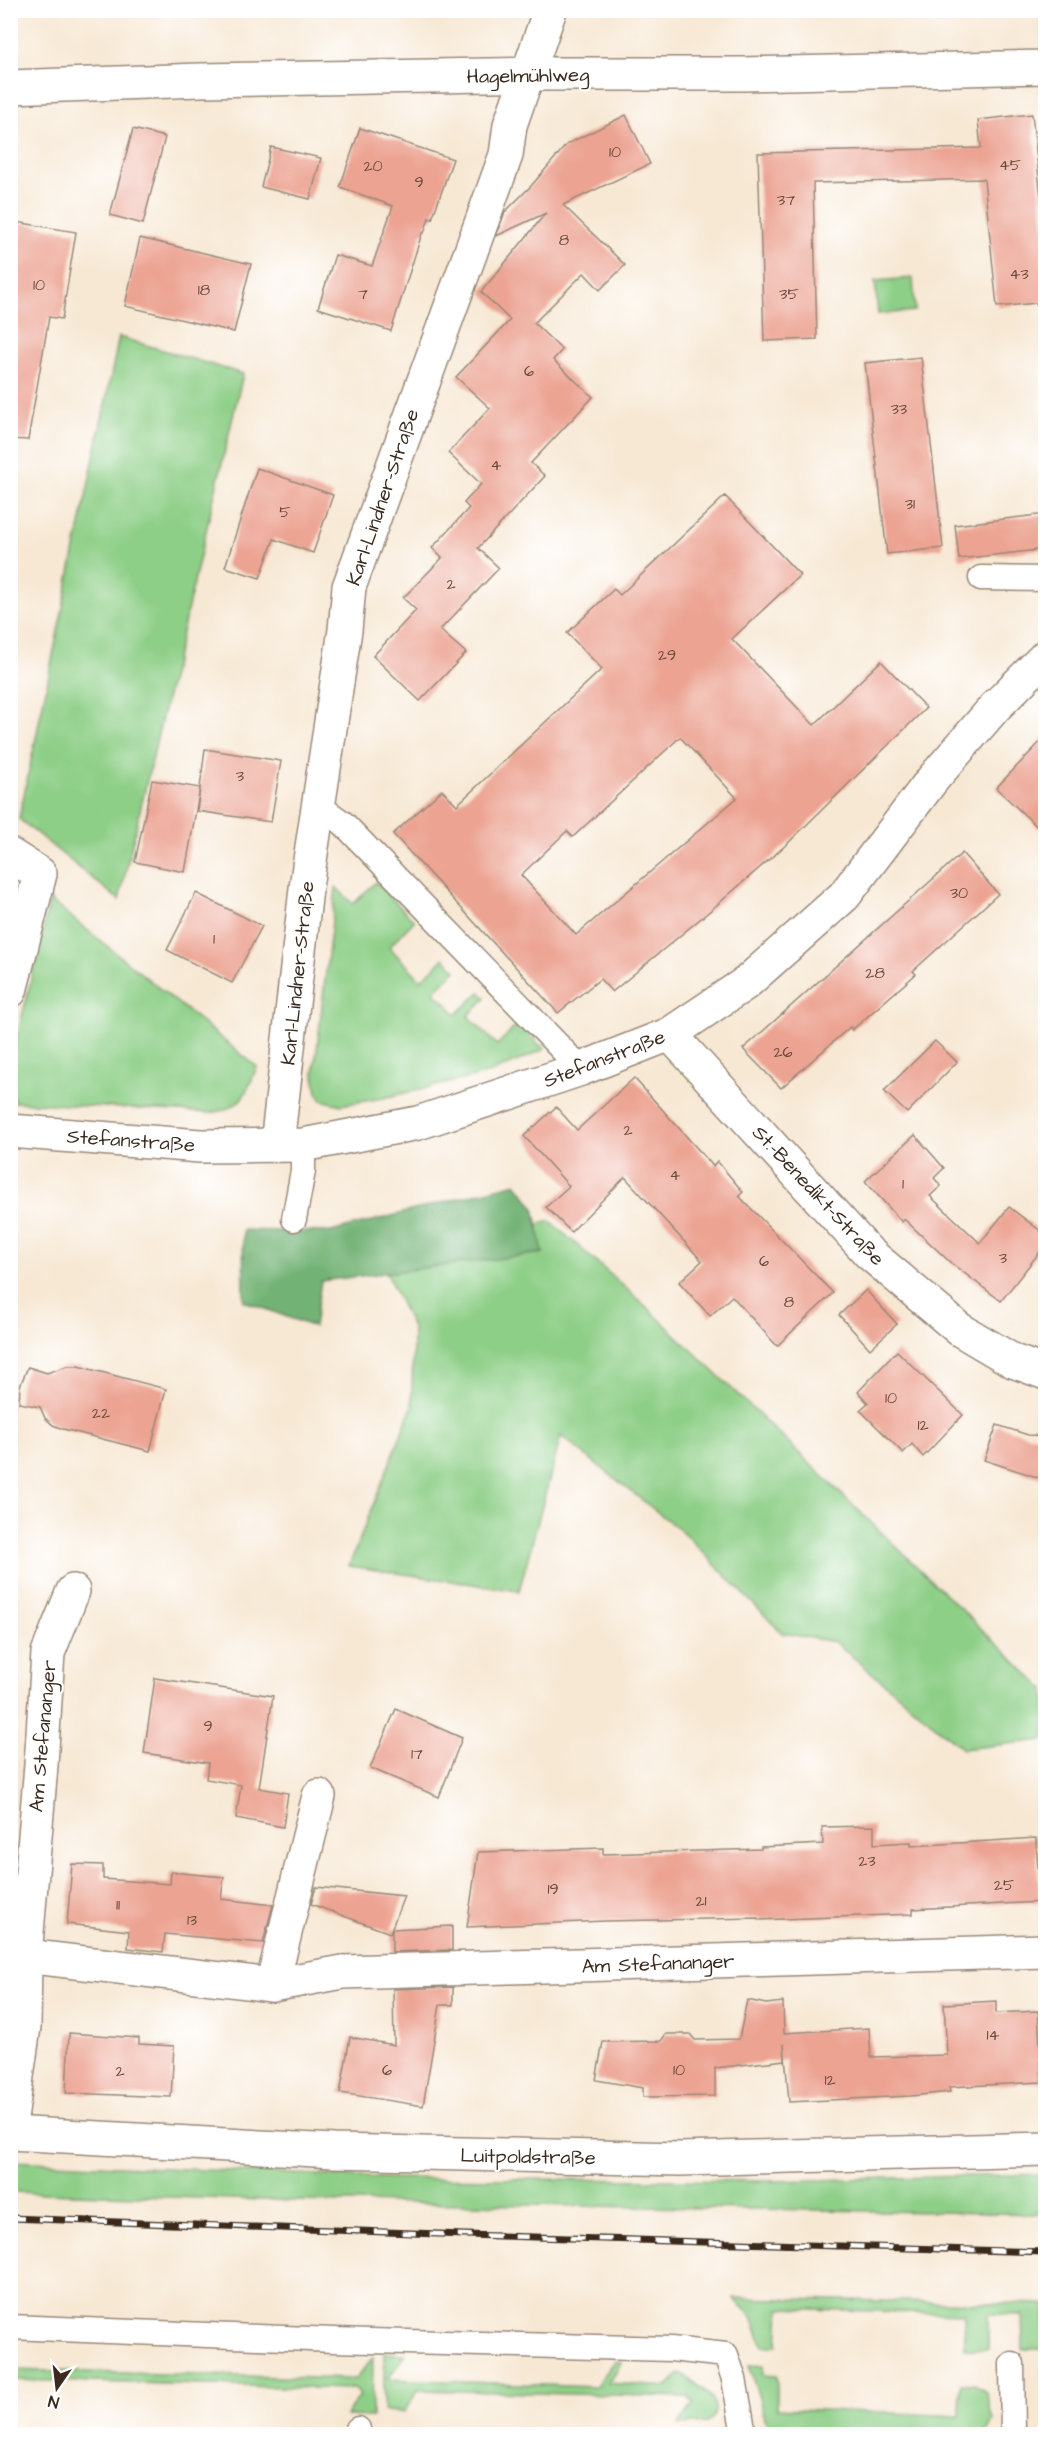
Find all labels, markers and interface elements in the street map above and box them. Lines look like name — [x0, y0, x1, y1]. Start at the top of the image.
street label: Hagelmühlweg — [466, 61, 590, 92]
house number: 10 — [609, 141, 621, 163]
house number: 45 — [999, 154, 1022, 176]
house number: 20 — [363, 155, 383, 177]
house number: 9 — [414, 171, 424, 193]
house number: 37 — [777, 189, 795, 211]
house number: 8 — [559, 229, 569, 251]
house number: 43 — [1009, 263, 1029, 285]
house number: 10 — [33, 274, 45, 296]
house number: 18 — [198, 279, 210, 301]
house number: 7 — [358, 283, 368, 305]
house number: 35 — [779, 283, 799, 305]
house number: 6 — [524, 360, 534, 382]
house number: 33 — [891, 398, 907, 420]
street label: Karl-Lindner-Straße — [340, 405, 426, 589]
house number: 4 — [491, 454, 502, 476]
house number: 31 — [905, 493, 915, 515]
house number: 5 — [279, 501, 291, 523]
house number: 2 — [446, 573, 456, 595]
house number: 29 — [658, 644, 676, 666]
house number: 3 — [236, 765, 244, 787]
street label: Karl-Lindner-Straße — [274, 879, 322, 1067]
house number: 30 — [950, 882, 968, 904]
house number: 1 — [213, 928, 215, 950]
house number: 28 — [865, 962, 885, 984]
street label: Stefanstraße — [540, 1023, 669, 1095]
house number: 26 — [773, 1041, 793, 1063]
house number: 2 — [623, 1119, 633, 1141]
street label: St.-Benedikt-Straße — [746, 1119, 891, 1272]
street label: Stefanstraße — [66, 1123, 196, 1159]
house number: 4 — [670, 1164, 681, 1186]
house number: 1 — [902, 1173, 904, 1195]
house number: 3 — [999, 1247, 1007, 1269]
house number: 6 — [759, 1250, 769, 1272]
house number: 8 — [784, 1291, 794, 1313]
house number: 10 — [885, 1387, 897, 1409]
house number: 22 — [92, 1402, 110, 1424]
house number: 12 — [917, 1414, 929, 1436]
street label: Am Stefananger — [22, 1659, 65, 1813]
house number: 9 — [203, 1715, 213, 1737]
house number: 17 — [411, 1743, 423, 1765]
house number: 23 — [858, 1850, 876, 1872]
house number: 25 — [994, 1874, 1015, 1896]
house number: 19 — [547, 1878, 559, 1900]
house number: 21 — [695, 1890, 707, 1912]
house number: 11 — [116, 1894, 120, 1916]
house number: 13 — [187, 1909, 197, 1931]
street label: Am Stefananger — [581, 1947, 735, 1982]
house number: 14 — [987, 2024, 1000, 2046]
house number: 6 — [382, 2059, 392, 2081]
house number: 10 — [673, 2059, 685, 2081]
house number: 2 — [115, 2060, 125, 2082]
house number: 12 — [824, 2069, 836, 2091]
street label: Luitpoldstraße — [460, 2142, 596, 2172]
north arrow — [27, 2358, 87, 2418]
text: N — [46, 2390, 61, 2413]

